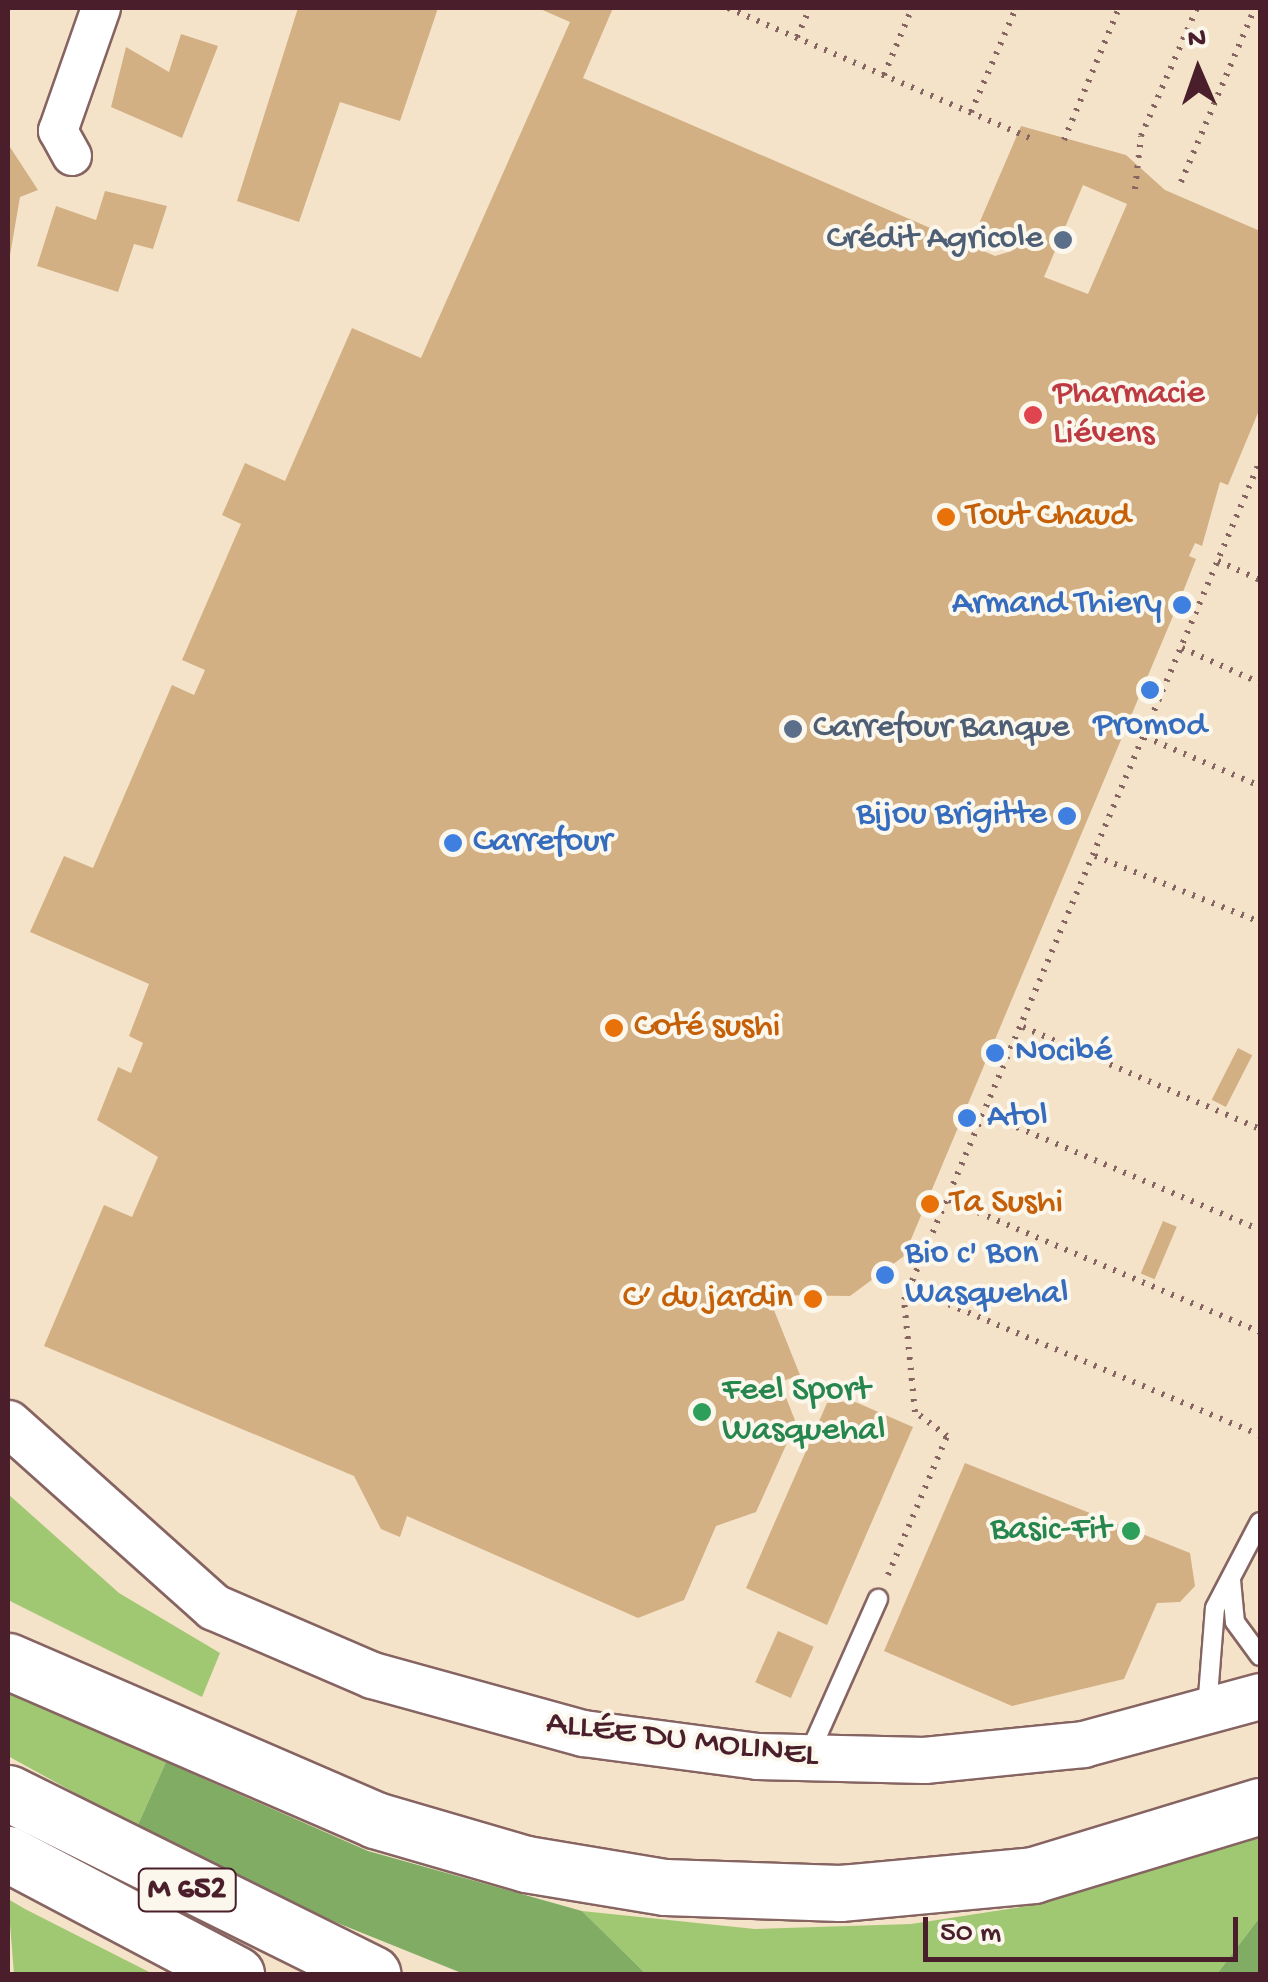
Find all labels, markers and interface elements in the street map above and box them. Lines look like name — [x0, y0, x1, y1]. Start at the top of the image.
north arrow — [1148, 20, 1248, 120]
text: N — [1187, 23, 1207, 56]
place label: Crédit Agricole — [827, 219, 1043, 261]
marker: Crédit Agricole — [1052, 229, 1074, 251]
place label: Pharmacie Liévens — [1053, 374, 1205, 456]
marker: Pharmacie Liévens — [1022, 404, 1044, 426]
place label: Tout Chaud — [966, 496, 1131, 538]
marker: Tout Chaud — [935, 506, 957, 528]
place label: Armand Thiery — [952, 584, 1162, 626]
marker: Armand Thiery — [1171, 594, 1193, 616]
marker: Promod — [1139, 679, 1161, 701]
place label: Promod — [1093, 706, 1207, 748]
place label: Carrefour Banque — [813, 708, 1070, 750]
marker: Carrefour Banque — [782, 718, 804, 740]
place label: Bijou Brigitte — [856, 795, 1047, 837]
marker: Bijou Brigitte — [1056, 805, 1078, 827]
place label: Carrefour — [473, 822, 612, 864]
marker: Carrefour — [442, 832, 464, 854]
place label: Coté sushi — [634, 1007, 780, 1049]
marker: Coté sushi — [603, 1017, 625, 1039]
place label: Nocibé — [1015, 1032, 1112, 1074]
marker: Nocibé — [984, 1042, 1006, 1064]
place label: Atol — [987, 1097, 1048, 1139]
marker: Atol — [956, 1107, 978, 1129]
place label: Ta Sushi — [950, 1183, 1063, 1225]
marker: Ta Sushi — [919, 1193, 941, 1215]
place label: Bio c' Bon Wasquehal — [905, 1234, 1068, 1316]
marker: Bio c' Bon Wasquehal — [874, 1264, 896, 1286]
place label: C’ du jardin — [623, 1278, 793, 1320]
marker: C’ du jardin — [802, 1288, 824, 1310]
place label: Feel Sport Wasquehal — [722, 1371, 885, 1453]
marker: Feel Sport Wasquehal — [691, 1401, 713, 1423]
place label: Basic-Fit — [991, 1510, 1111, 1552]
marker: Basic-Fit — [1120, 1520, 1142, 1542]
street label: ALLÉE DU MOLINEL — [544, 1703, 820, 1779]
road number: M 652 — [137, 1863, 237, 1917]
scale bar — [928, 1897, 1243, 1959]
text: 50 m — [940, 1917, 1001, 1952]

